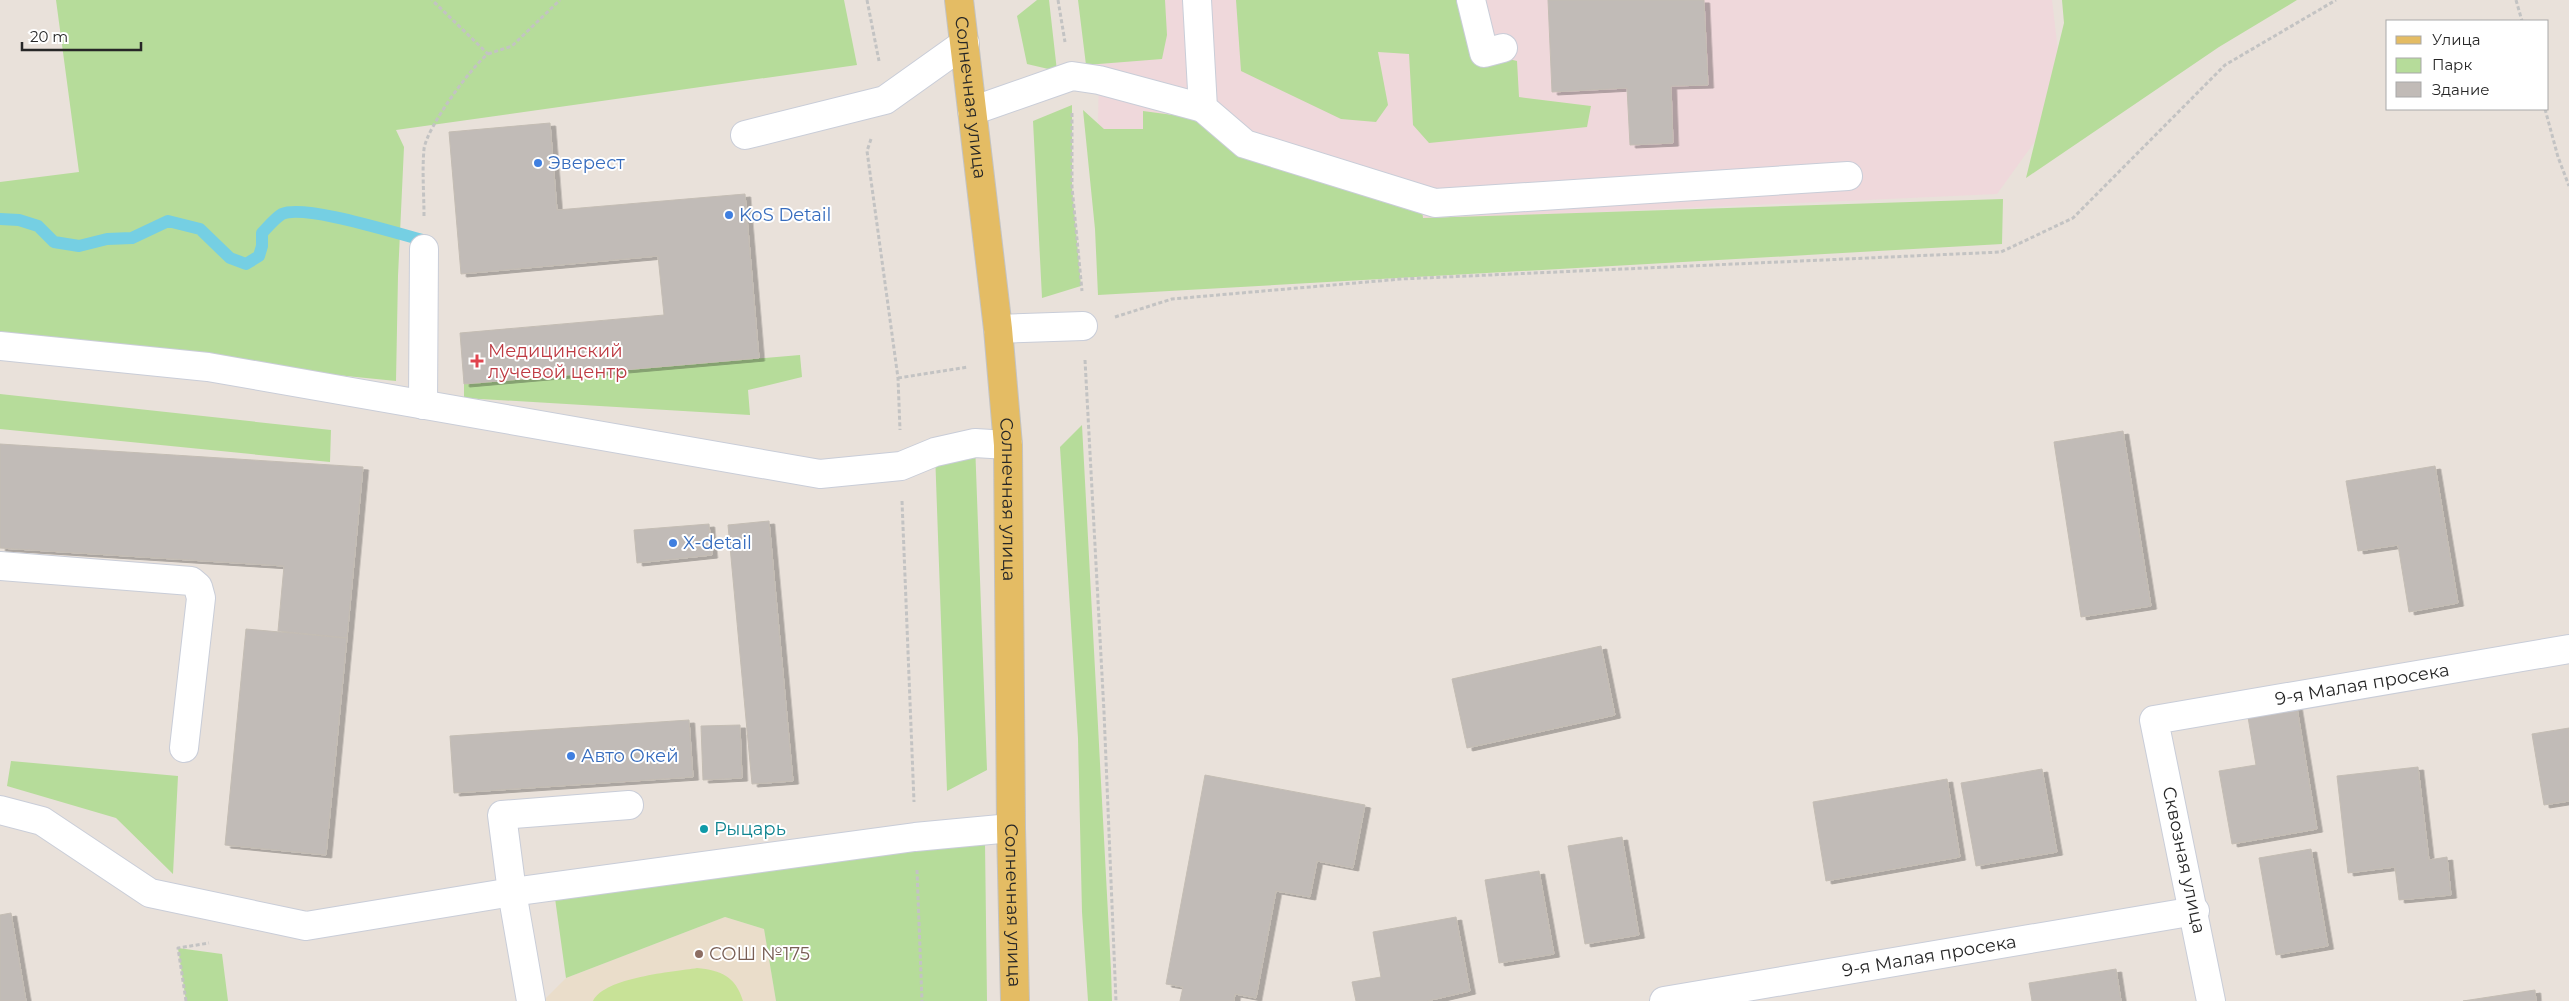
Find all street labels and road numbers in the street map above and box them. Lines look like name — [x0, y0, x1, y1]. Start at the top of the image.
street label: Солнечная улица — [950, 15, 991, 180]
street label: Солнечная улица — [995, 416, 1020, 581]
street label: 9-я Малая просека — [2273, 659, 2451, 710]
street label: Сквозная улица — [2158, 784, 2210, 936]
street label: Солнечная улица — [1000, 823, 1026, 987]
street label: 9-я Малая просека — [1840, 930, 2018, 982]

